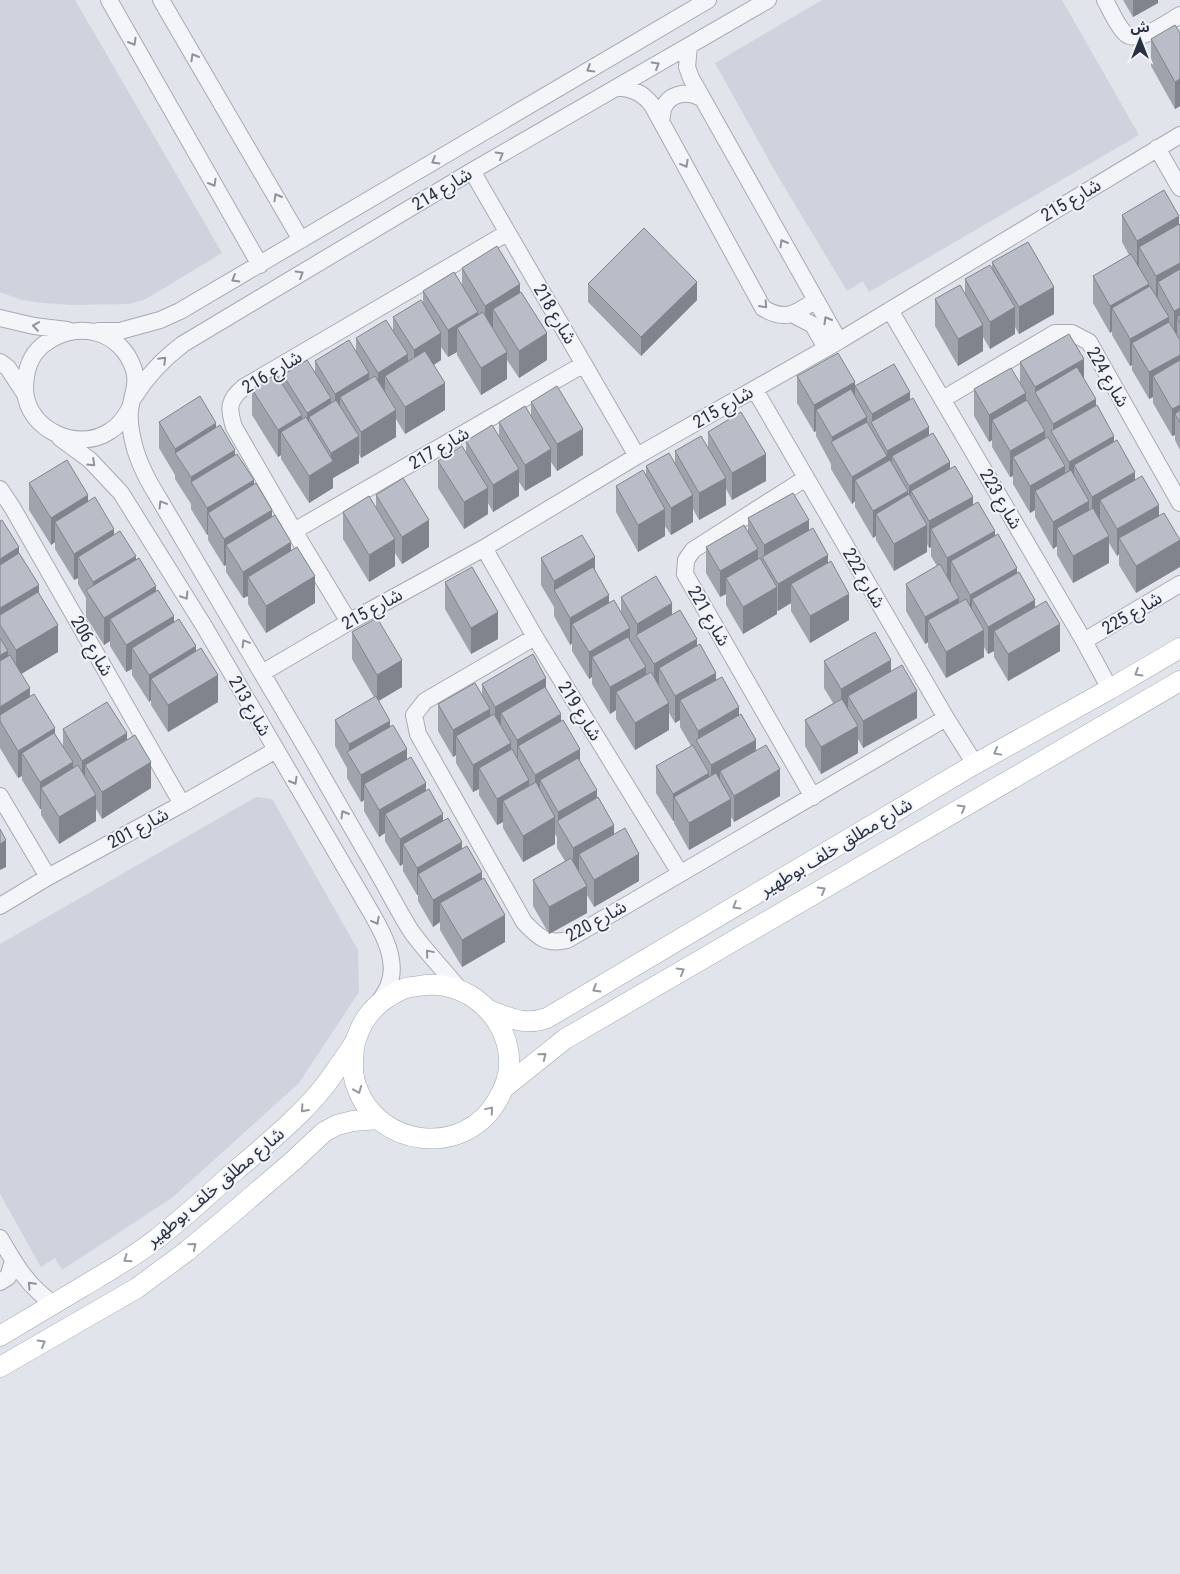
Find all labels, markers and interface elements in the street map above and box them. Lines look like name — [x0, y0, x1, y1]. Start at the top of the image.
north arrow — [1115, 15, 1165, 65]
text: ش — [1130, 19, 1150, 35]
one-way arrow — [126, 37, 136, 46]
one-way arrow — [191, 54, 201, 63]
one-way arrow — [650, 62, 659, 72]
one-way arrow — [587, 63, 596, 73]
one-way arrow — [494, 152, 503, 162]
one-way arrow — [432, 154, 441, 164]
one-way arrow — [678, 159, 688, 168]
street label: شارع 214 — [408, 163, 477, 218]
street label: شارع 215 — [1037, 174, 1106, 229]
one-way arrow — [207, 178, 217, 187]
one-way arrow — [273, 194, 283, 203]
one-way arrow — [780, 239, 790, 248]
one-way arrow — [294, 270, 303, 280]
one-way arrow — [232, 273, 241, 283]
street label: شارع 218 — [526, 280, 581, 349]
one-way arrow — [758, 300, 767, 309]
one-way arrow — [824, 317, 834, 326]
one-way arrow — [31, 322, 40, 332]
street label: شارع 224 — [1079, 343, 1134, 413]
street label: شارع 216 — [238, 346, 307, 401]
one-way arrow — [157, 357, 166, 366]
street label: شارع 215 — [689, 381, 759, 436]
street label: شارع 217 — [405, 422, 475, 477]
one-way arrow — [87, 457, 96, 466]
street label: شارع 223 — [972, 465, 1027, 535]
one-way arrow — [158, 500, 168, 509]
street label: شارع 222 — [835, 544, 890, 614]
street label: شارع 221 — [680, 582, 735, 652]
street label: شارع 215 — [338, 583, 408, 637]
street label: شارع 225 — [1098, 587, 1167, 642]
one-way arrow — [179, 590, 189, 599]
street label: شارع 206 — [63, 612, 118, 682]
one-way arrow — [241, 640, 251, 649]
one-way arrow — [1135, 666, 1144, 676]
street label: شارع 213 — [221, 672, 276, 742]
street label: شارع 219 — [551, 677, 607, 746]
one-way arrow — [993, 746, 1002, 756]
one-way arrow — [288, 776, 298, 785]
street label: شارع مطلق خلف بوطهير — [755, 793, 918, 904]
street label: شارع 201 — [104, 803, 174, 856]
one-way arrow — [957, 804, 966, 814]
one-way arrow — [340, 811, 350, 820]
one-way arrow — [816, 886, 825, 896]
street label: شارع 220 — [562, 895, 632, 949]
one-way arrow — [732, 899, 741, 909]
one-way arrow — [370, 916, 380, 925]
one-way arrow — [425, 949, 434, 958]
one-way arrow — [676, 968, 685, 978]
one-way arrow — [592, 982, 601, 992]
one-way arrow — [537, 1054, 546, 1062]
one-way arrow — [352, 1085, 363, 1094]
one-way arrow — [301, 1103, 310, 1112]
one-way arrow — [485, 1107, 493, 1116]
street label: شارع مطلق خلف بوطهير — [141, 1123, 291, 1254]
one-way arrow — [188, 1242, 197, 1251]
one-way arrow — [124, 1253, 133, 1262]
one-way arrow — [28, 1282, 37, 1291]
one-way arrow — [37, 1339, 46, 1349]

